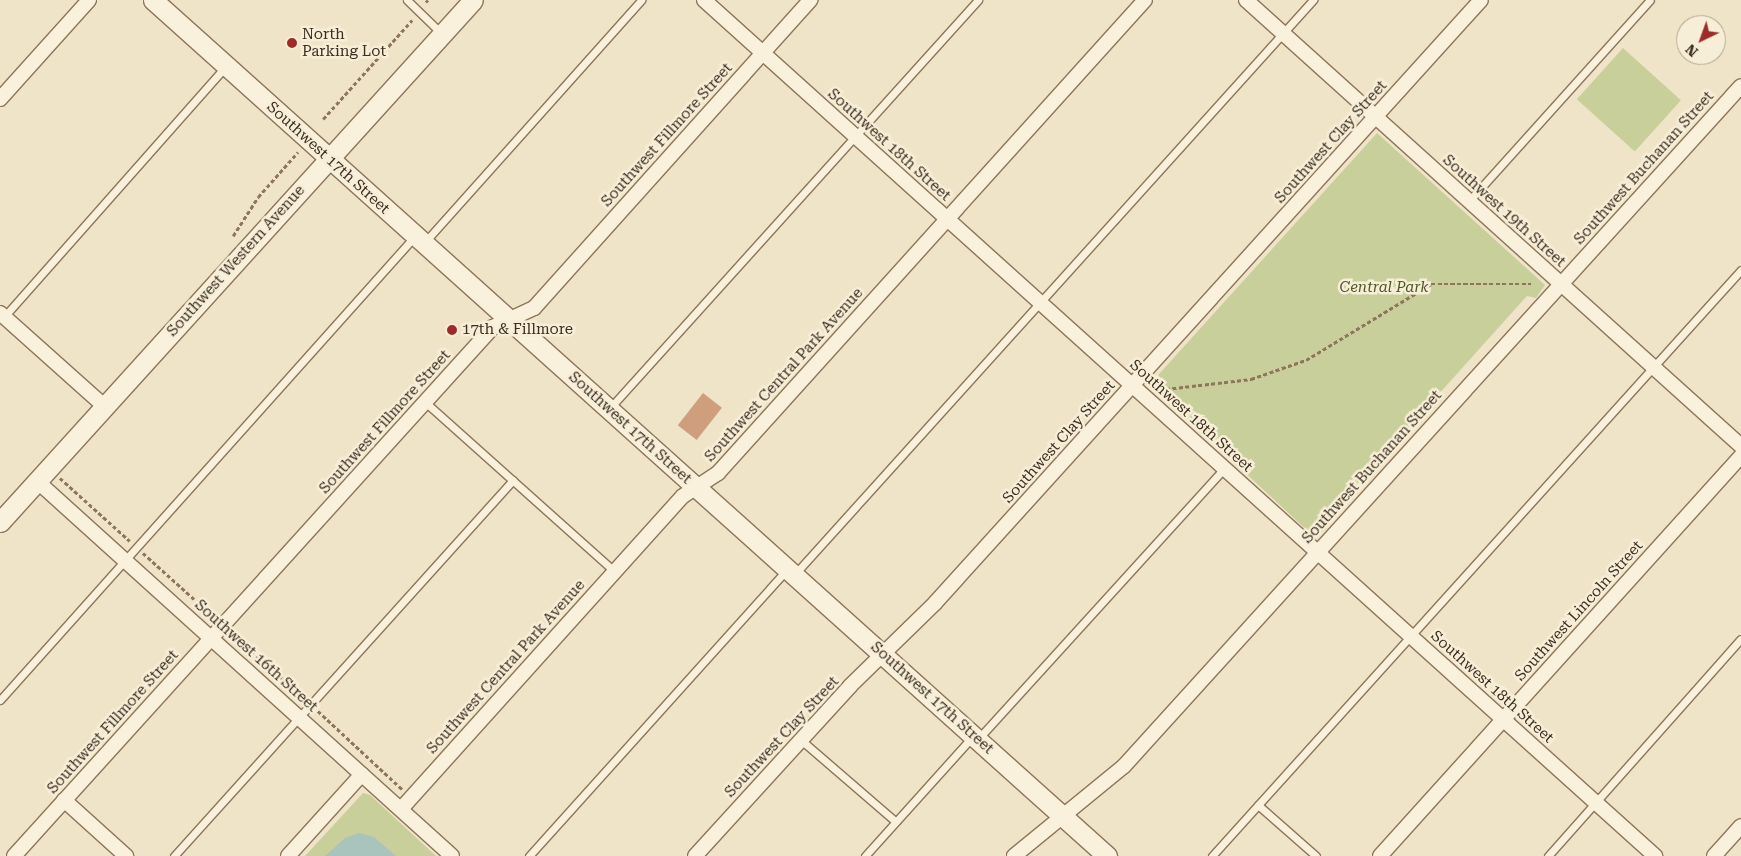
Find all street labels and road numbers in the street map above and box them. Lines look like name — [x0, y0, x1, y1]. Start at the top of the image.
street label: Southwest Fillmore Street — [598, 59, 736, 211]
street label: Southwest Clay Street — [1271, 77, 1391, 207]
street label: Southwest 18th Street — [824, 85, 954, 205]
street label: Southwest Buchanan Street — [1570, 88, 1718, 248]
street label: Southwest 17th Street — [263, 98, 393, 218]
street label: Southwest 19th Street — [1439, 151, 1569, 271]
street label: Southwest Western Avenue — [163, 182, 309, 340]
street label: Southwest Central Park Avenue — [701, 284, 867, 466]
street label: Southwest Fillmore Street — [316, 346, 454, 498]
street label: Southwest 18th Street — [1126, 356, 1256, 476]
street label: Southwest 17th Street — [565, 368, 695, 488]
street label: Southwest Clay Street — [999, 377, 1119, 507]
street label: Southwest Buchanan Street — [1298, 387, 1446, 547]
street label: Southwest Lincoln Street — [1511, 537, 1647, 685]
street label: Southwest Central Park Avenue — [423, 576, 589, 758]
street label: Southwest 16th Street — [191, 596, 321, 716]
street label: Southwest 18th Street — [1427, 627, 1557, 747]
street label: Southwest 17th Street — [867, 638, 997, 758]
street label: Southwest Fillmore Street — [44, 646, 182, 798]
street label: Southwest Clay Street — [721, 673, 843, 801]

